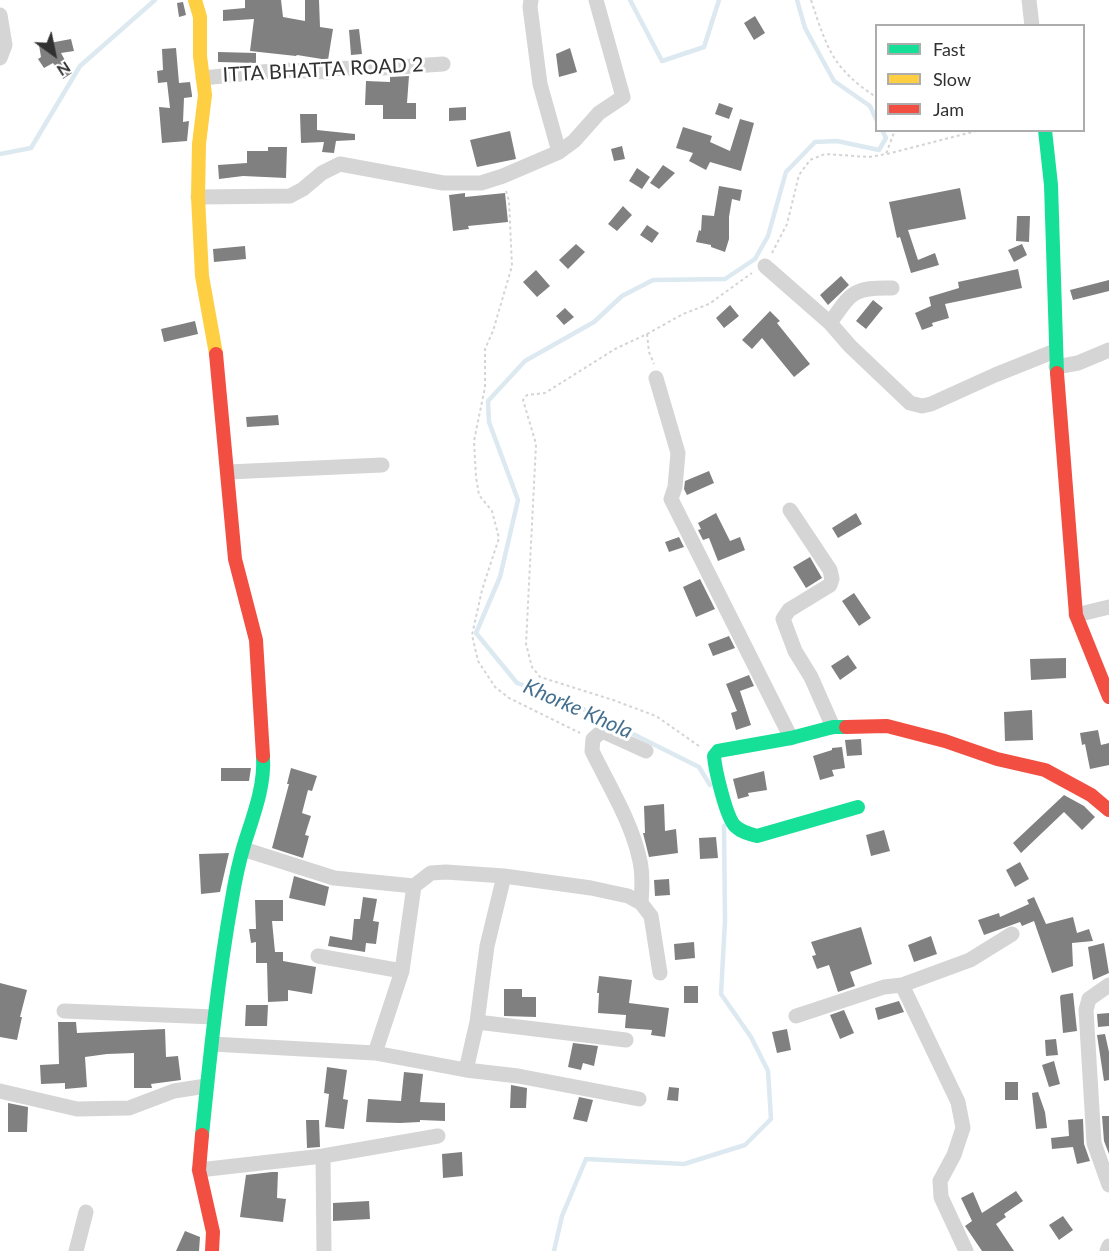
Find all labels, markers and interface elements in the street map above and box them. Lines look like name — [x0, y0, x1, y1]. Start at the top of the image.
north arrow — [24, 24, 84, 84]
legend — [875, 24, 1085, 132]
text: Fast — [933, 38, 965, 60]
street label: ITTA BHATTA ROAD 2 — [222, 53, 424, 87]
text: N — [54, 58, 74, 81]
text: Slow — [933, 68, 971, 90]
text: Jam — [933, 98, 964, 120]
water label: Khorke Khola — [519, 674, 637, 744]

